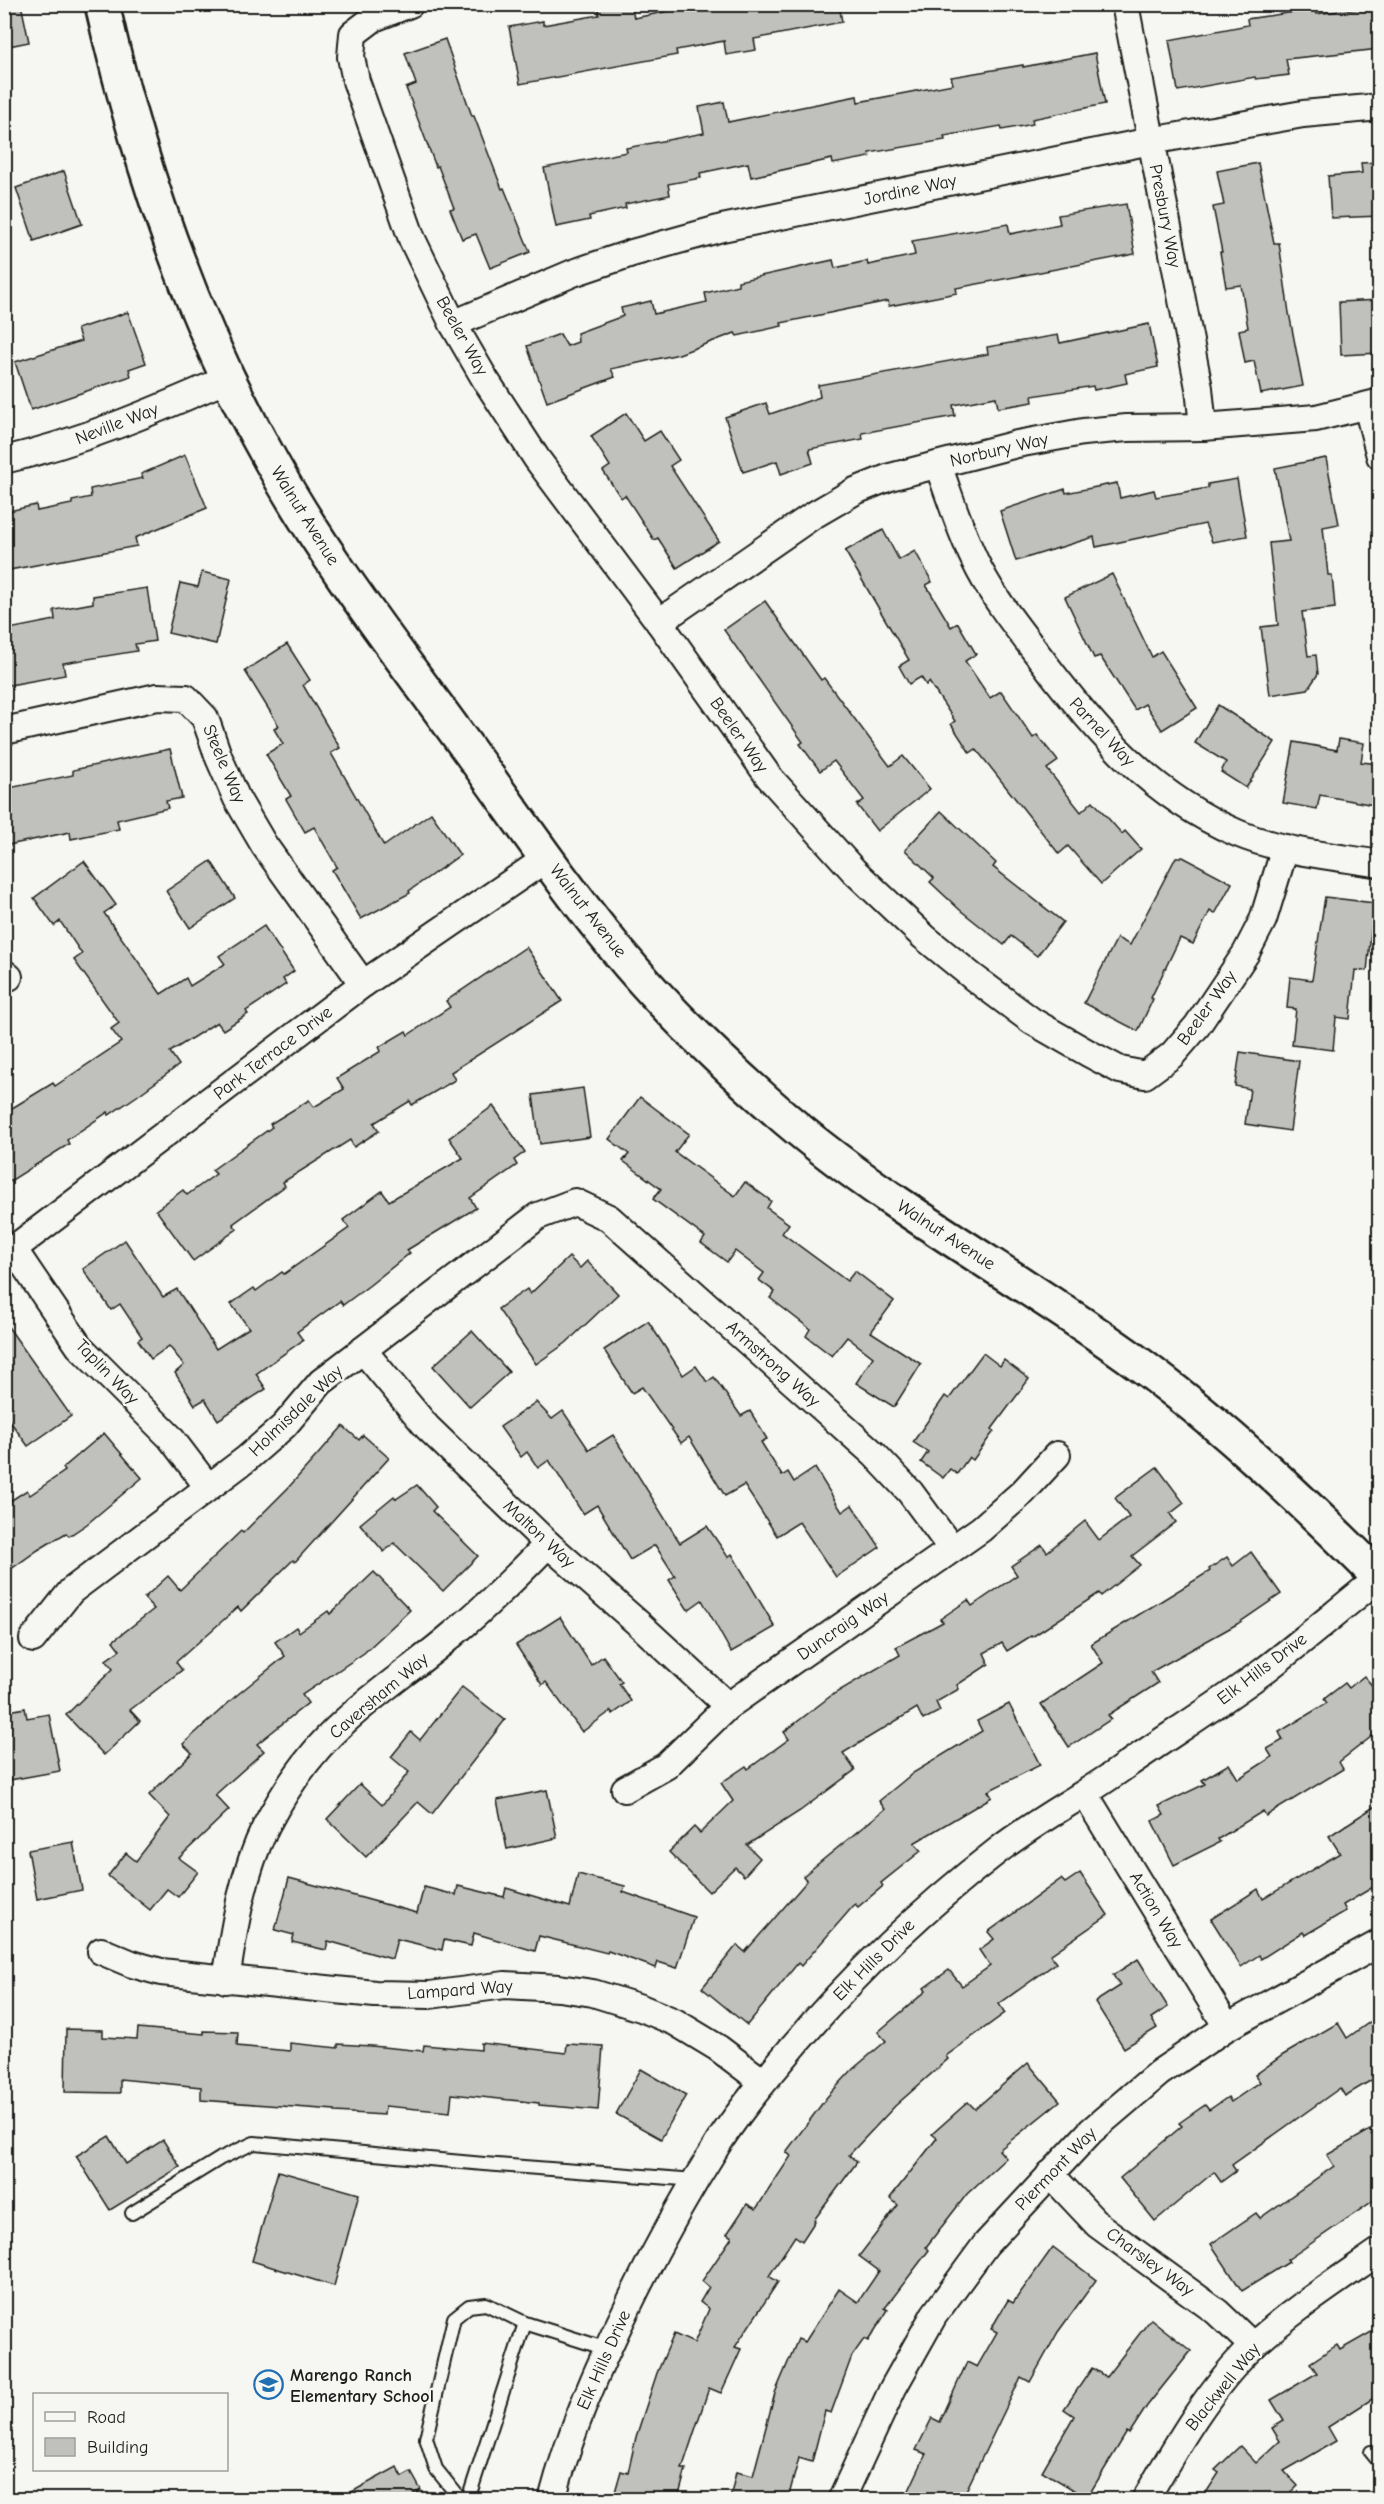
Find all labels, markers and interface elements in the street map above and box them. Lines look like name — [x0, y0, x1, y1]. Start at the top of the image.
street label: Presbury Way — [1145, 162, 1186, 271]
street label: Jordine Way — [862, 170, 959, 210]
street label: Beeler Way — [432, 293, 493, 380]
street label: Neville Way — [73, 398, 162, 449]
street label: Norbury Way — [948, 428, 1051, 472]
street label: Walnut Avenue — [266, 463, 344, 569]
street label: Beeler Way — [705, 693, 773, 777]
street label: Parnel Way — [1065, 693, 1140, 771]
street label: Steele Way — [198, 722, 250, 807]
street label: Walnut Avenue — [545, 860, 631, 962]
street label: Beeler Way — [1173, 966, 1242, 1049]
street label: Park Terrace Drive — [210, 1002, 336, 1104]
street label: Walnut Avenue — [893, 1195, 999, 1275]
street label: Armstrong Way — [722, 1316, 825, 1412]
street label: Taplin Way — [71, 1335, 144, 1410]
street label: Holmisdale Way — [245, 1360, 348, 1461]
street label: Malton Way — [499, 1496, 580, 1573]
street label: Duncraig Way — [793, 1586, 893, 1665]
street label: Elk Hills Drive — [1213, 1628, 1311, 1710]
street label: Caversham Way — [325, 1648, 433, 1743]
street label: Action Way — [1125, 1868, 1188, 1953]
street label: Elk Hills Drive — [829, 1915, 919, 2005]
street label: Lampard Way — [407, 1976, 514, 2004]
street label: Piermont Way — [1011, 2122, 1102, 2215]
street label: Charsley Way — [1102, 2223, 1199, 2301]
street label: Elk Hills Drive — [573, 2307, 635, 2413]
street label: Blackwell Way — [1181, 2338, 1265, 2435]
place label: Marengo Ranch Elementary School — [290, 2365, 434, 2407]
school or university icon: Marengo Ranch Elementary School — [253, 2369, 285, 2401]
legend — [33, 2393, 228, 2471]
text: Road — [87, 2407, 126, 2428]
text: Building — [87, 2437, 149, 2458]

